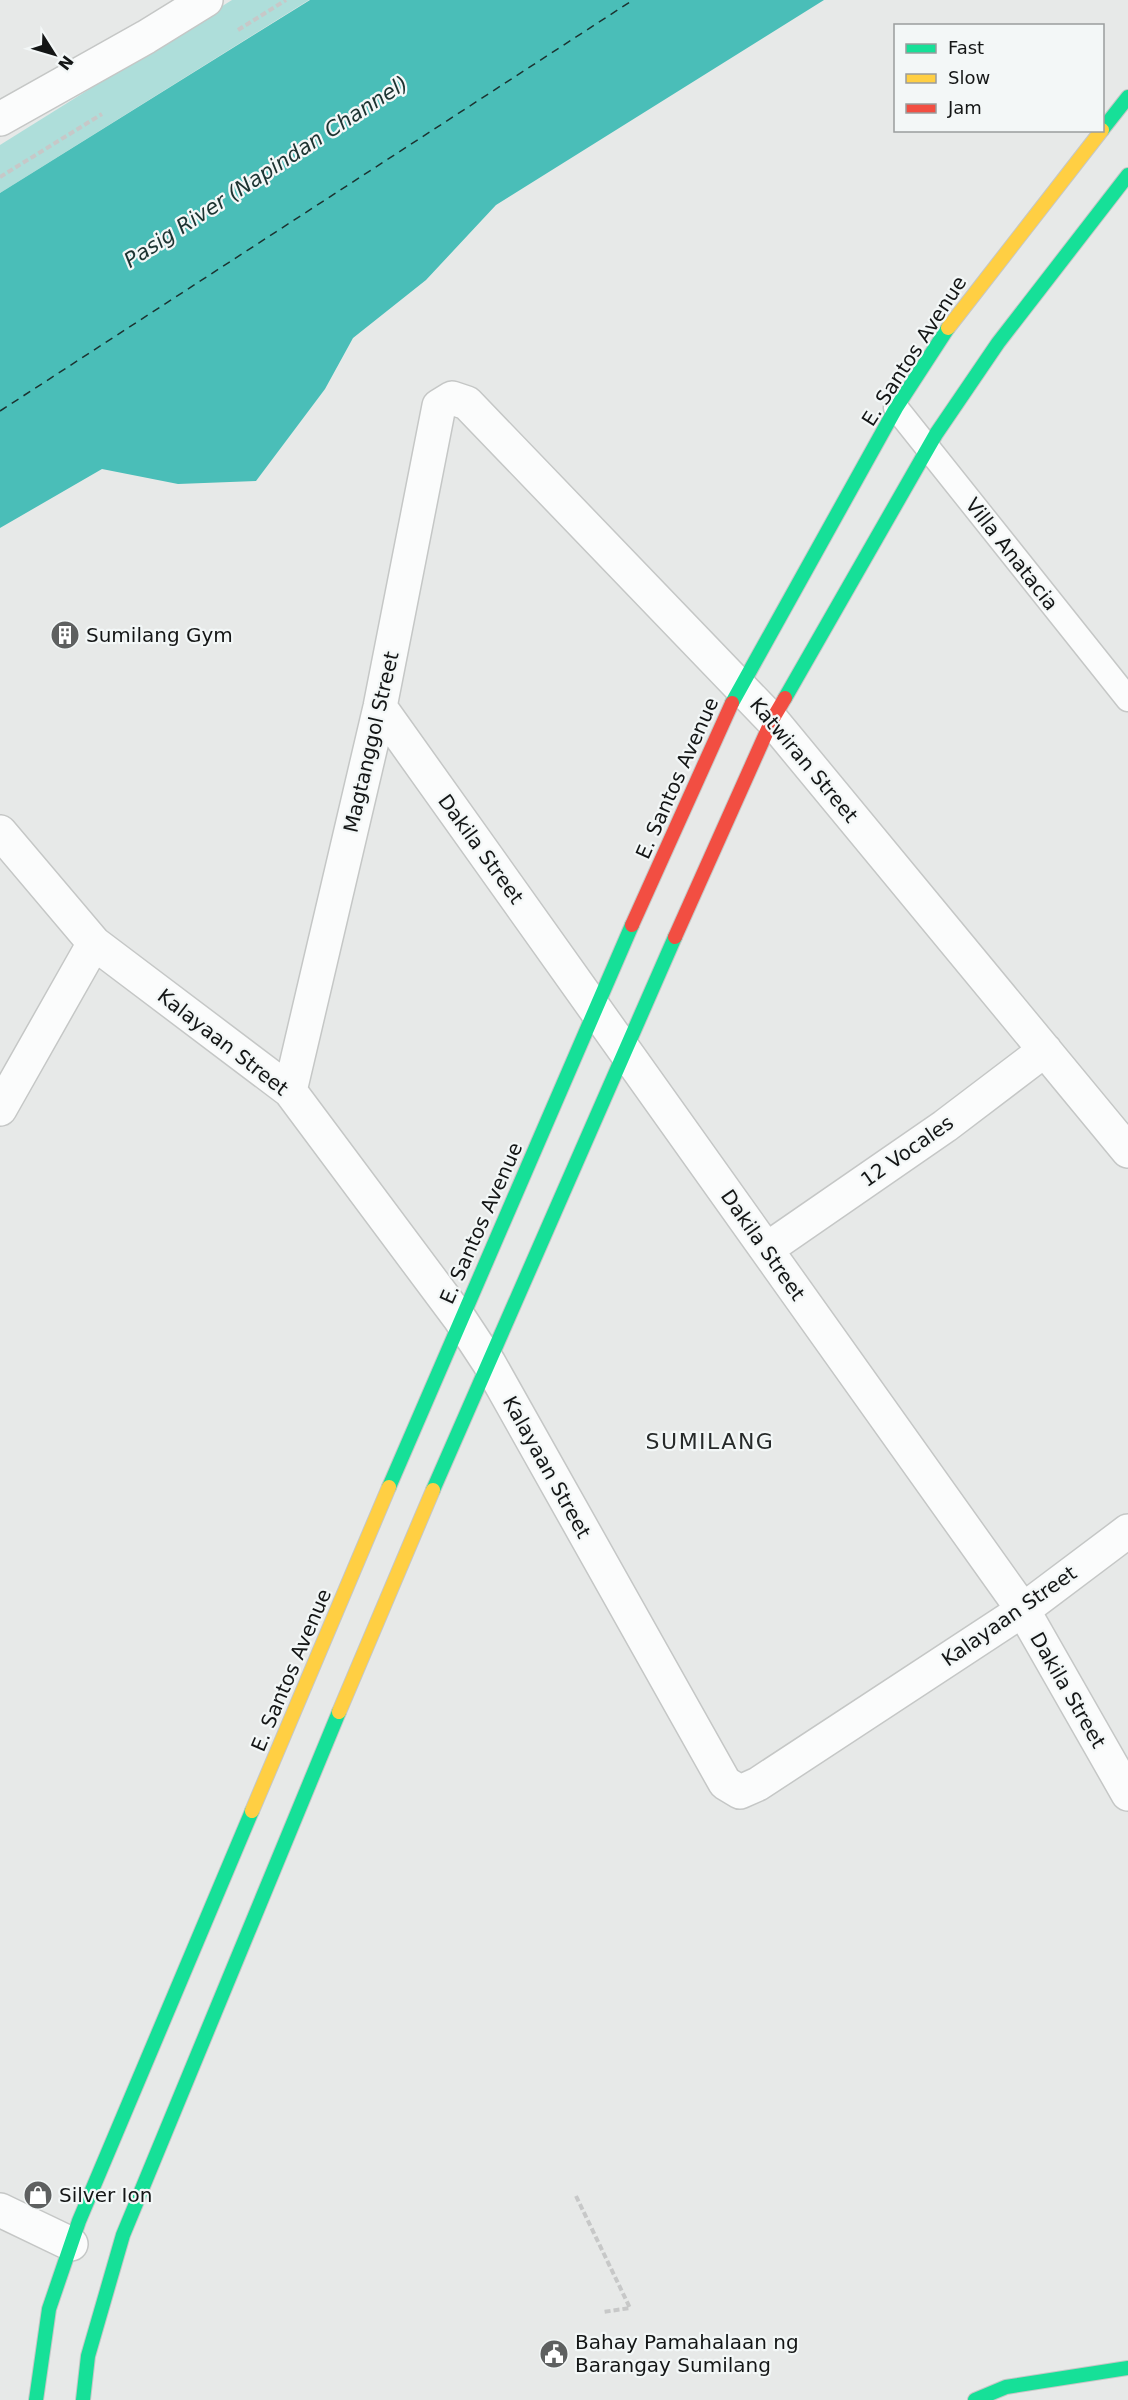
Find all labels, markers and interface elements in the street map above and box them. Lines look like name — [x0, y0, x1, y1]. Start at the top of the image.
north arrow — [24, 24, 84, 84]
legend — [894, 24, 1104, 132]
text: Fast — [948, 37, 984, 58]
text: N — [54, 52, 77, 74]
text: Slow — [948, 67, 990, 88]
water label: Pasig River (Napindan Channel) — [120, 71, 412, 273]
text: Jam — [947, 97, 982, 118]
street label: E. Santos Avenue — [857, 271, 971, 431]
street label: Villa Anatacia — [961, 493, 1063, 615]
building icon: Sumilang Gym — [49, 619, 81, 651]
place label: Sumilang Gym — [86, 623, 233, 647]
street label: Magtanggol Street — [338, 649, 404, 835]
street label: Katwiran Street — [745, 693, 863, 827]
street label: E. Santos Avenue — [631, 694, 723, 862]
street label: Dakila Street — [433, 789, 529, 909]
street label: Kalayaan Street — [153, 984, 293, 1100]
street label: 12 Vocales — [856, 1110, 958, 1192]
street label: E. Santos Avenue — [435, 1139, 527, 1307]
street label: Dakila Street — [716, 1185, 810, 1305]
street label: Kalayaan Street — [498, 1392, 596, 1542]
district label: SUMILANG — [646, 1429, 774, 1454]
street label: Kalayaan Street — [937, 1560, 1081, 1671]
street label: E. Santos Avenue — [246, 1585, 336, 1755]
street label: Dakila Street — [1025, 1628, 1111, 1752]
shop icon: Silver Ion — [22, 2179, 54, 2211]
place label: Silver Ion — [59, 2183, 152, 2207]
place label: Bahay Pamahalaan ng Barangay Sumilang — [575, 2330, 799, 2377]
public building icon: Bahay Pamahalaan ng Barangay Sumilang — [538, 2338, 570, 2370]

